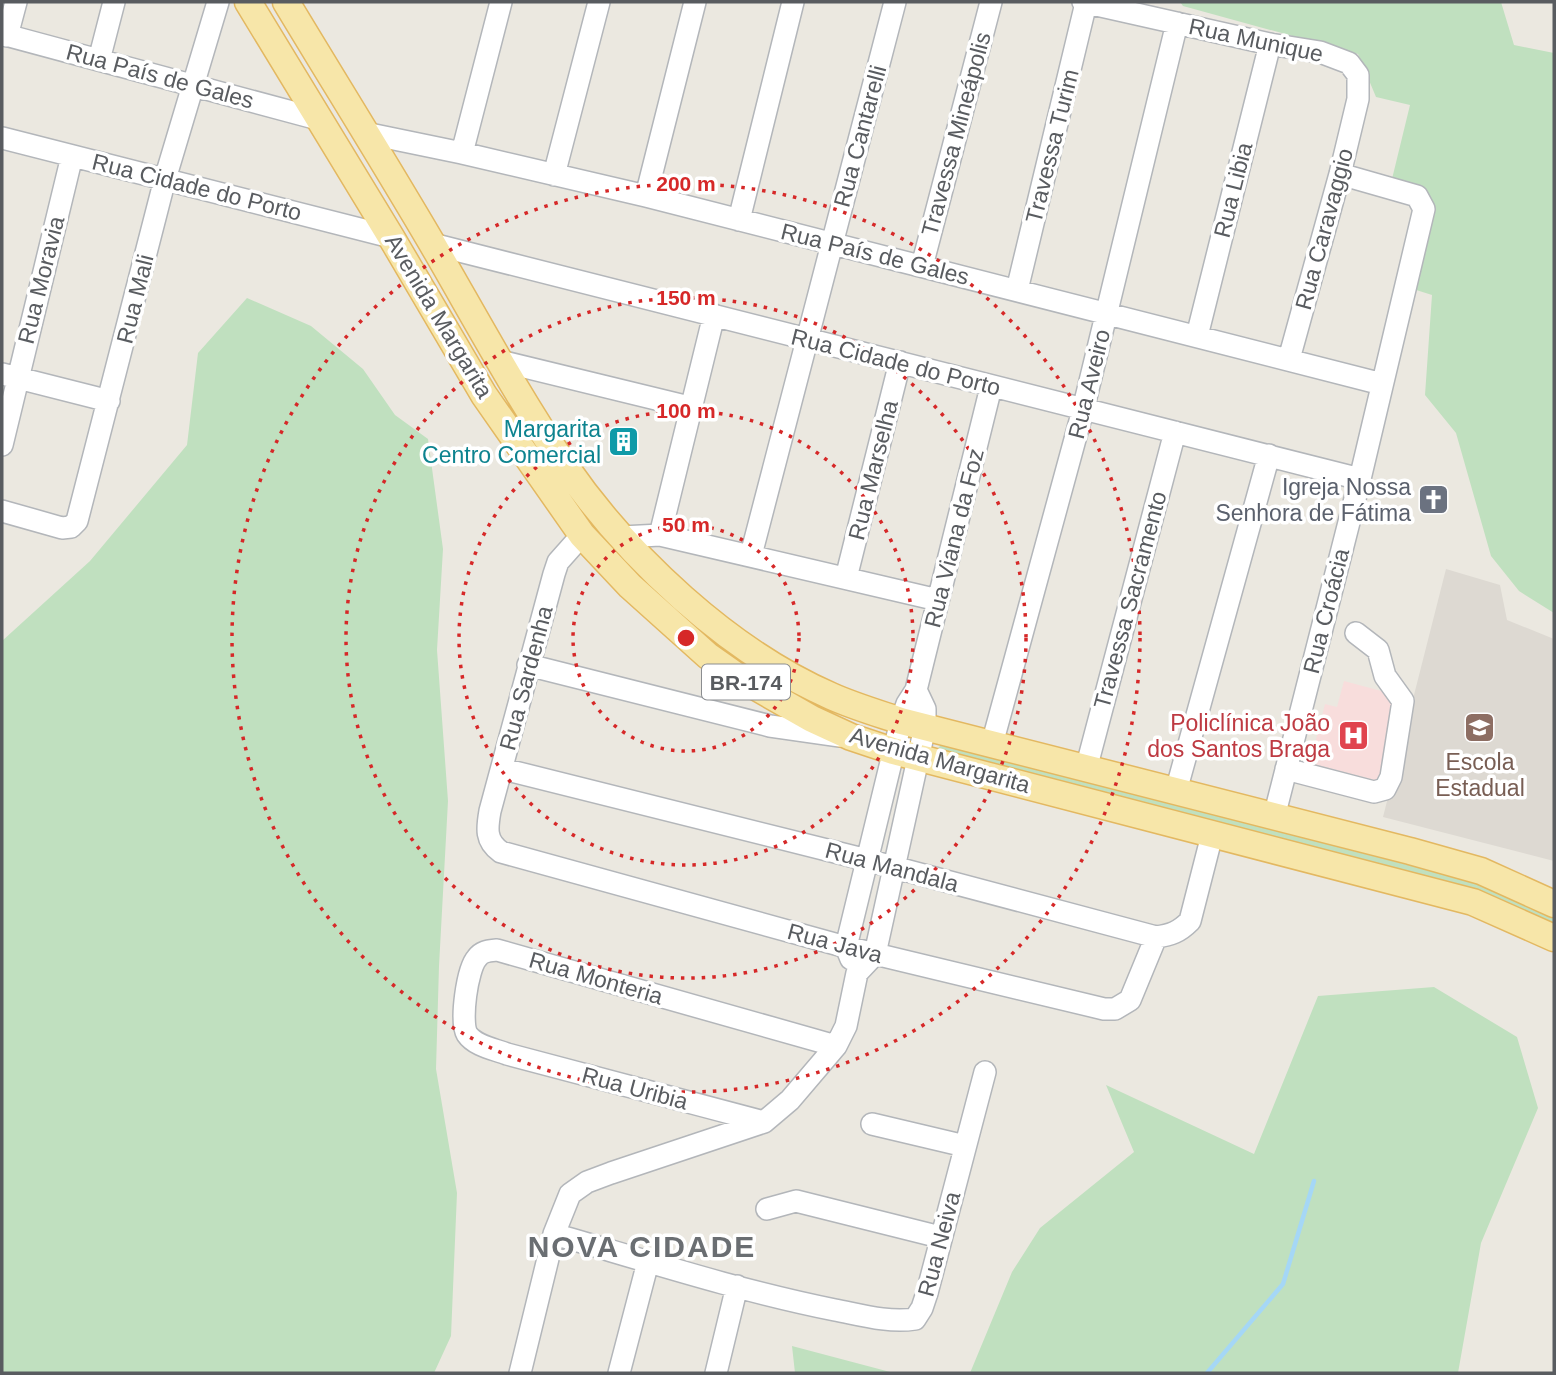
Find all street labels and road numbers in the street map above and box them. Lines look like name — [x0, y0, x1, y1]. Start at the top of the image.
street label: Rua Munique — [1186, 13, 1326, 67]
street label: Travessa Mineápolis — [916, 29, 996, 239]
street label: Rua País de Gales — [63, 38, 257, 114]
street label: Rua Cantarelli — [829, 62, 891, 210]
street label: Travessa Turim — [1020, 66, 1084, 226]
street label: Rua Libia — [1209, 140, 1257, 240]
street label: Rua Caravaggio — [1290, 145, 1358, 313]
street label: Rua Cidade do Porto — [90, 148, 304, 226]
street label: Rua Moravia — [13, 213, 69, 346]
street label: Rua País de Gales — [778, 218, 972, 290]
street label: Avenida Margarita — [380, 229, 498, 403]
street label: Rua Mali — [111, 252, 159, 346]
street label: Rua Cidade do Porto — [789, 323, 1003, 401]
street label: Rua Aveiro — [1063, 326, 1115, 442]
street label: Rua Marselha — [843, 397, 903, 543]
street label: Rua Viana da Foz — [919, 446, 989, 630]
street label: Travessa Sacramento — [1088, 488, 1172, 712]
street label: Rua Croácia — [1298, 546, 1354, 676]
street label: Rua Sardenha — [494, 603, 558, 753]
road number: BR-174 — [702, 664, 790, 700]
street label: Avenida Margarita — [847, 722, 1033, 798]
street label: Rua Mandala — [823, 837, 962, 897]
street label: Rua Java — [785, 918, 885, 968]
street label: Rua Monteria — [526, 946, 666, 1010]
street label: Rua Uribia — [579, 1061, 691, 1115]
street label: Rua Neiva — [913, 1189, 966, 1299]

